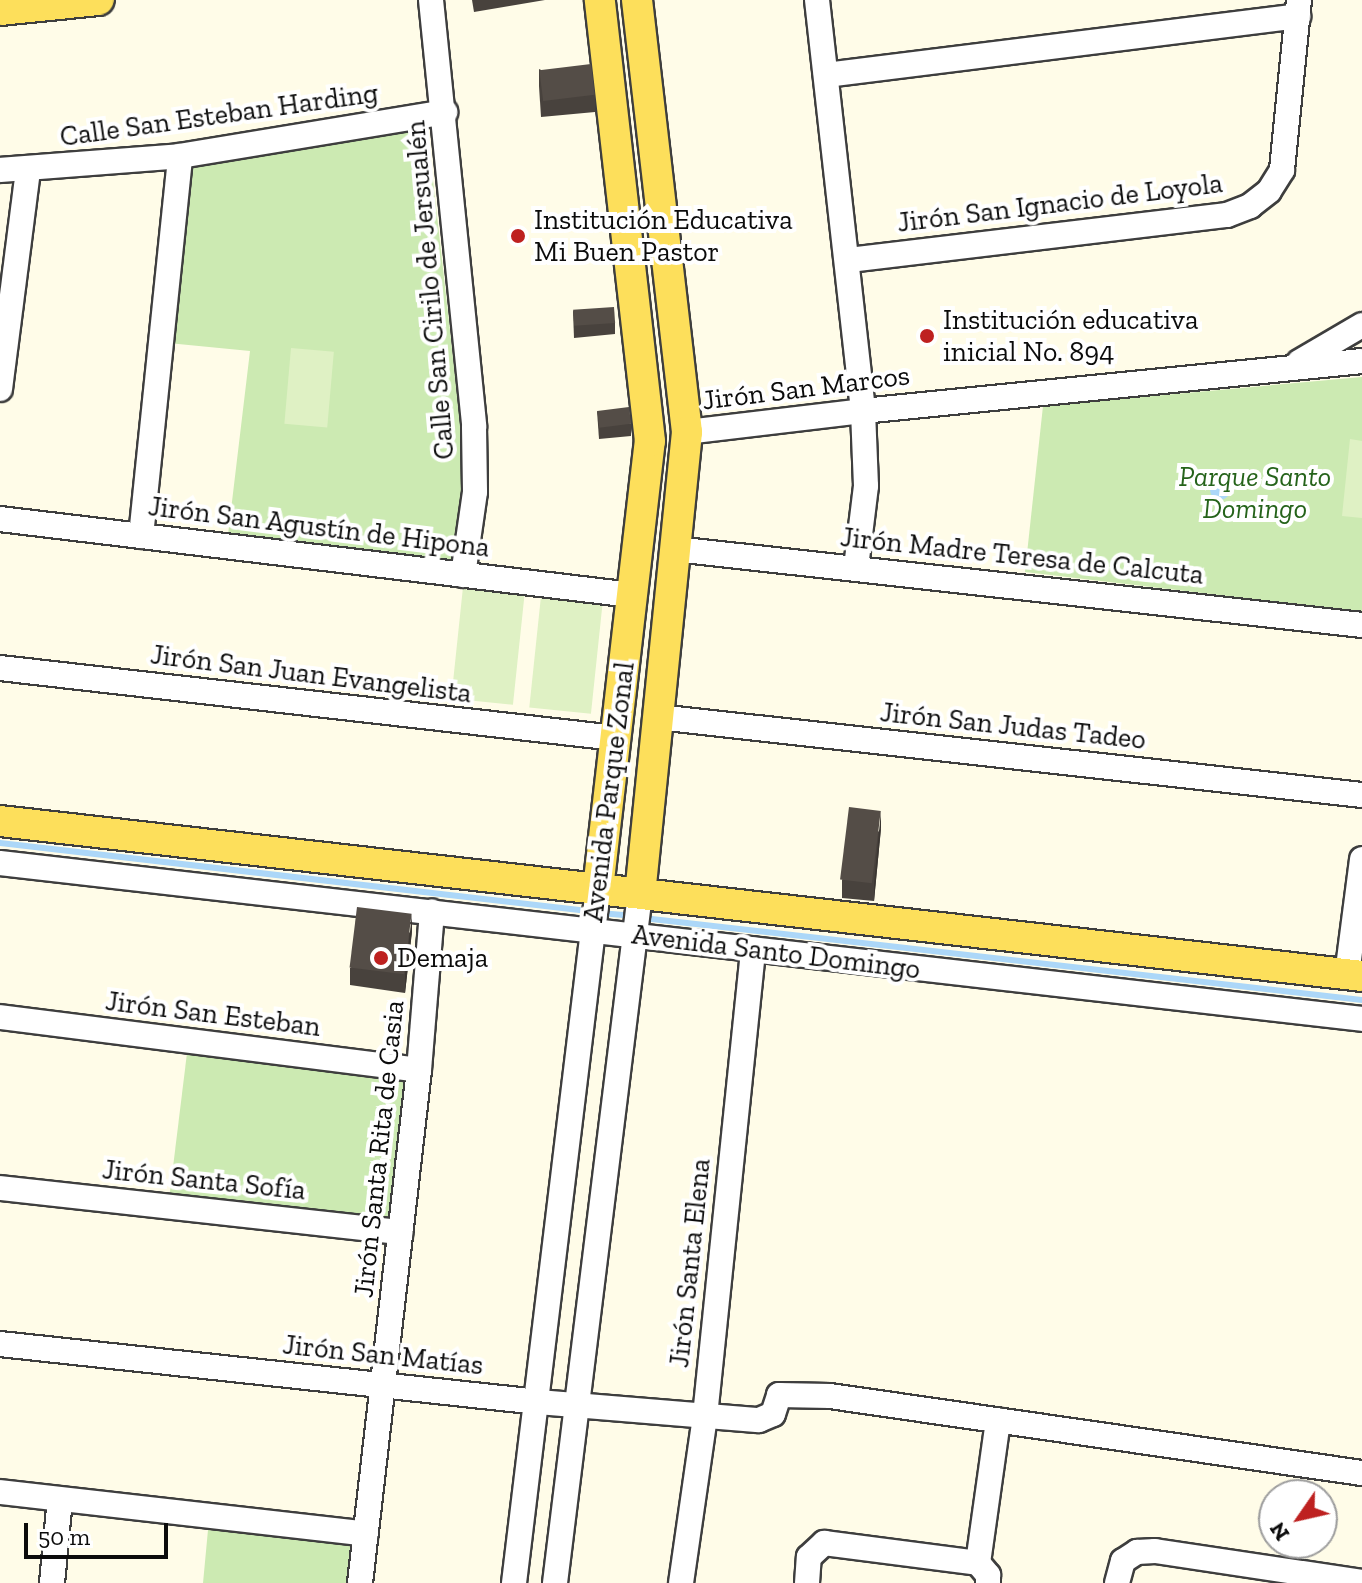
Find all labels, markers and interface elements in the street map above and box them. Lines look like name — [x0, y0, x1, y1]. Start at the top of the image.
street label: Calle San Esteban Harding — [58, 76, 380, 154]
street label: Calle San Cirilo de Jersualén — [398, 119, 462, 461]
street label: Jirón San Ignacio de Loyola — [895, 166, 1225, 240]
place label: Institución Educativa Mi Buen Pastor — [534, 203, 793, 269]
marker: Institución Educativa Mi Buen Pastor — [509, 227, 527, 245]
place label: Institución educativa inicial No. 894 — [943, 303, 1199, 369]
marker: Institución educativa inicial No. 894 — [918, 327, 936, 345]
street label: Jirón San Marcos — [700, 359, 912, 417]
park label: Parque Santo Domingo — [1179, 460, 1331, 526]
street label: Jirón San Agustín de Hipona — [146, 489, 492, 565]
street label: Jirón Madre Teresa de Calcuta — [838, 520, 1206, 592]
street label: Jirón San Juan Evangelista — [148, 638, 474, 710]
street label: Avenida Parque Zonal — [576, 660, 642, 924]
street label: Jirón San Judas Tadeo — [878, 695, 1148, 757]
street label: Avenida Santo Domingo — [630, 918, 922, 986]
place label: Demaja — [397, 941, 488, 975]
marker: Demaja — [372, 949, 390, 967]
street label: Jirón San Esteban — [104, 984, 322, 1044]
street label: Jirón Santa Rita de Casia — [347, 999, 411, 1299]
street label: Jirón Santa Sofía — [101, 1153, 307, 1207]
street label: Jirón Santa Elena — [662, 1157, 718, 1369]
street label: Jirón San Matías — [281, 1328, 485, 1382]
north arrow — [1258, 1479, 1338, 1559]
scale bar — [28, 1507, 172, 1557]
text: N — [1263, 1517, 1295, 1546]
text: 50 m — [38, 1522, 90, 1551]

